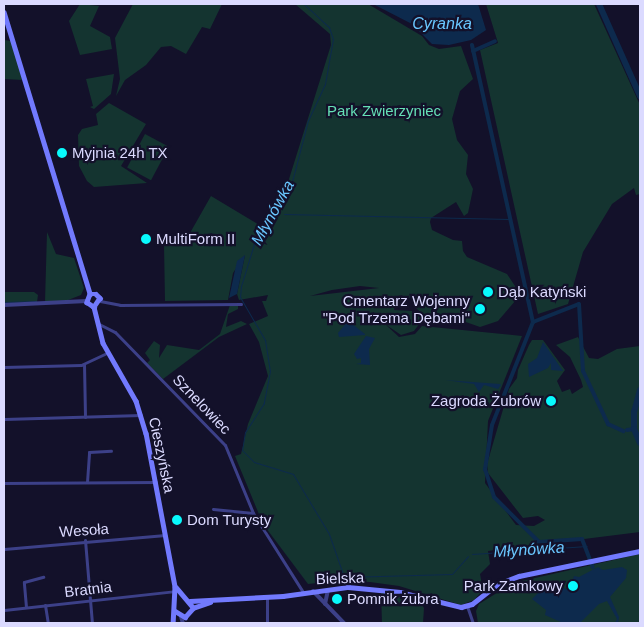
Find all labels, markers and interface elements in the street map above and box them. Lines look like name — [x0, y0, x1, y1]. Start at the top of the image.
water label: Cyranka — [412, 14, 472, 34]
park label: Park Zwierzyniec — [327, 102, 441, 120]
place label: Myjnia 24h TX — [72, 144, 168, 162]
marker: Myjnia 24h TX — [56, 147, 68, 159]
water label: Młynówka — [247, 177, 299, 249]
place label: MultiForm II — [156, 230, 235, 248]
marker: MultiForm II — [140, 233, 152, 245]
place label: Dąb Katyński — [498, 283, 586, 301]
marker: Dąb Katyński — [482, 286, 494, 298]
place label: Cmentarz Wojenny "Pod Trzema Dębami" — [322, 291, 470, 326]
marker: Cmentarz Wojenny "Pod Trzema Dębami" — [474, 303, 486, 315]
street label: Sznelowiec — [169, 370, 235, 438]
place label: Zagroda Żubrów — [431, 392, 541, 410]
marker: Zagroda Żubrów — [545, 395, 557, 407]
street label: Cieszyńska — [145, 416, 179, 494]
place label: Dom Turysty — [187, 511, 271, 529]
marker: Dom Turysty — [171, 514, 183, 526]
street label: Wesoła — [59, 519, 109, 541]
water label: Młynówka — [493, 538, 565, 562]
street label: Bielska — [316, 568, 364, 588]
street label: Bratnia — [63, 577, 113, 601]
place label: Park Zamkowy — [464, 577, 563, 595]
marker: Park Zamkowy — [567, 580, 579, 592]
place label: Pomnik żubra — [347, 590, 439, 608]
marker: Pomnik żubra — [331, 593, 343, 605]

